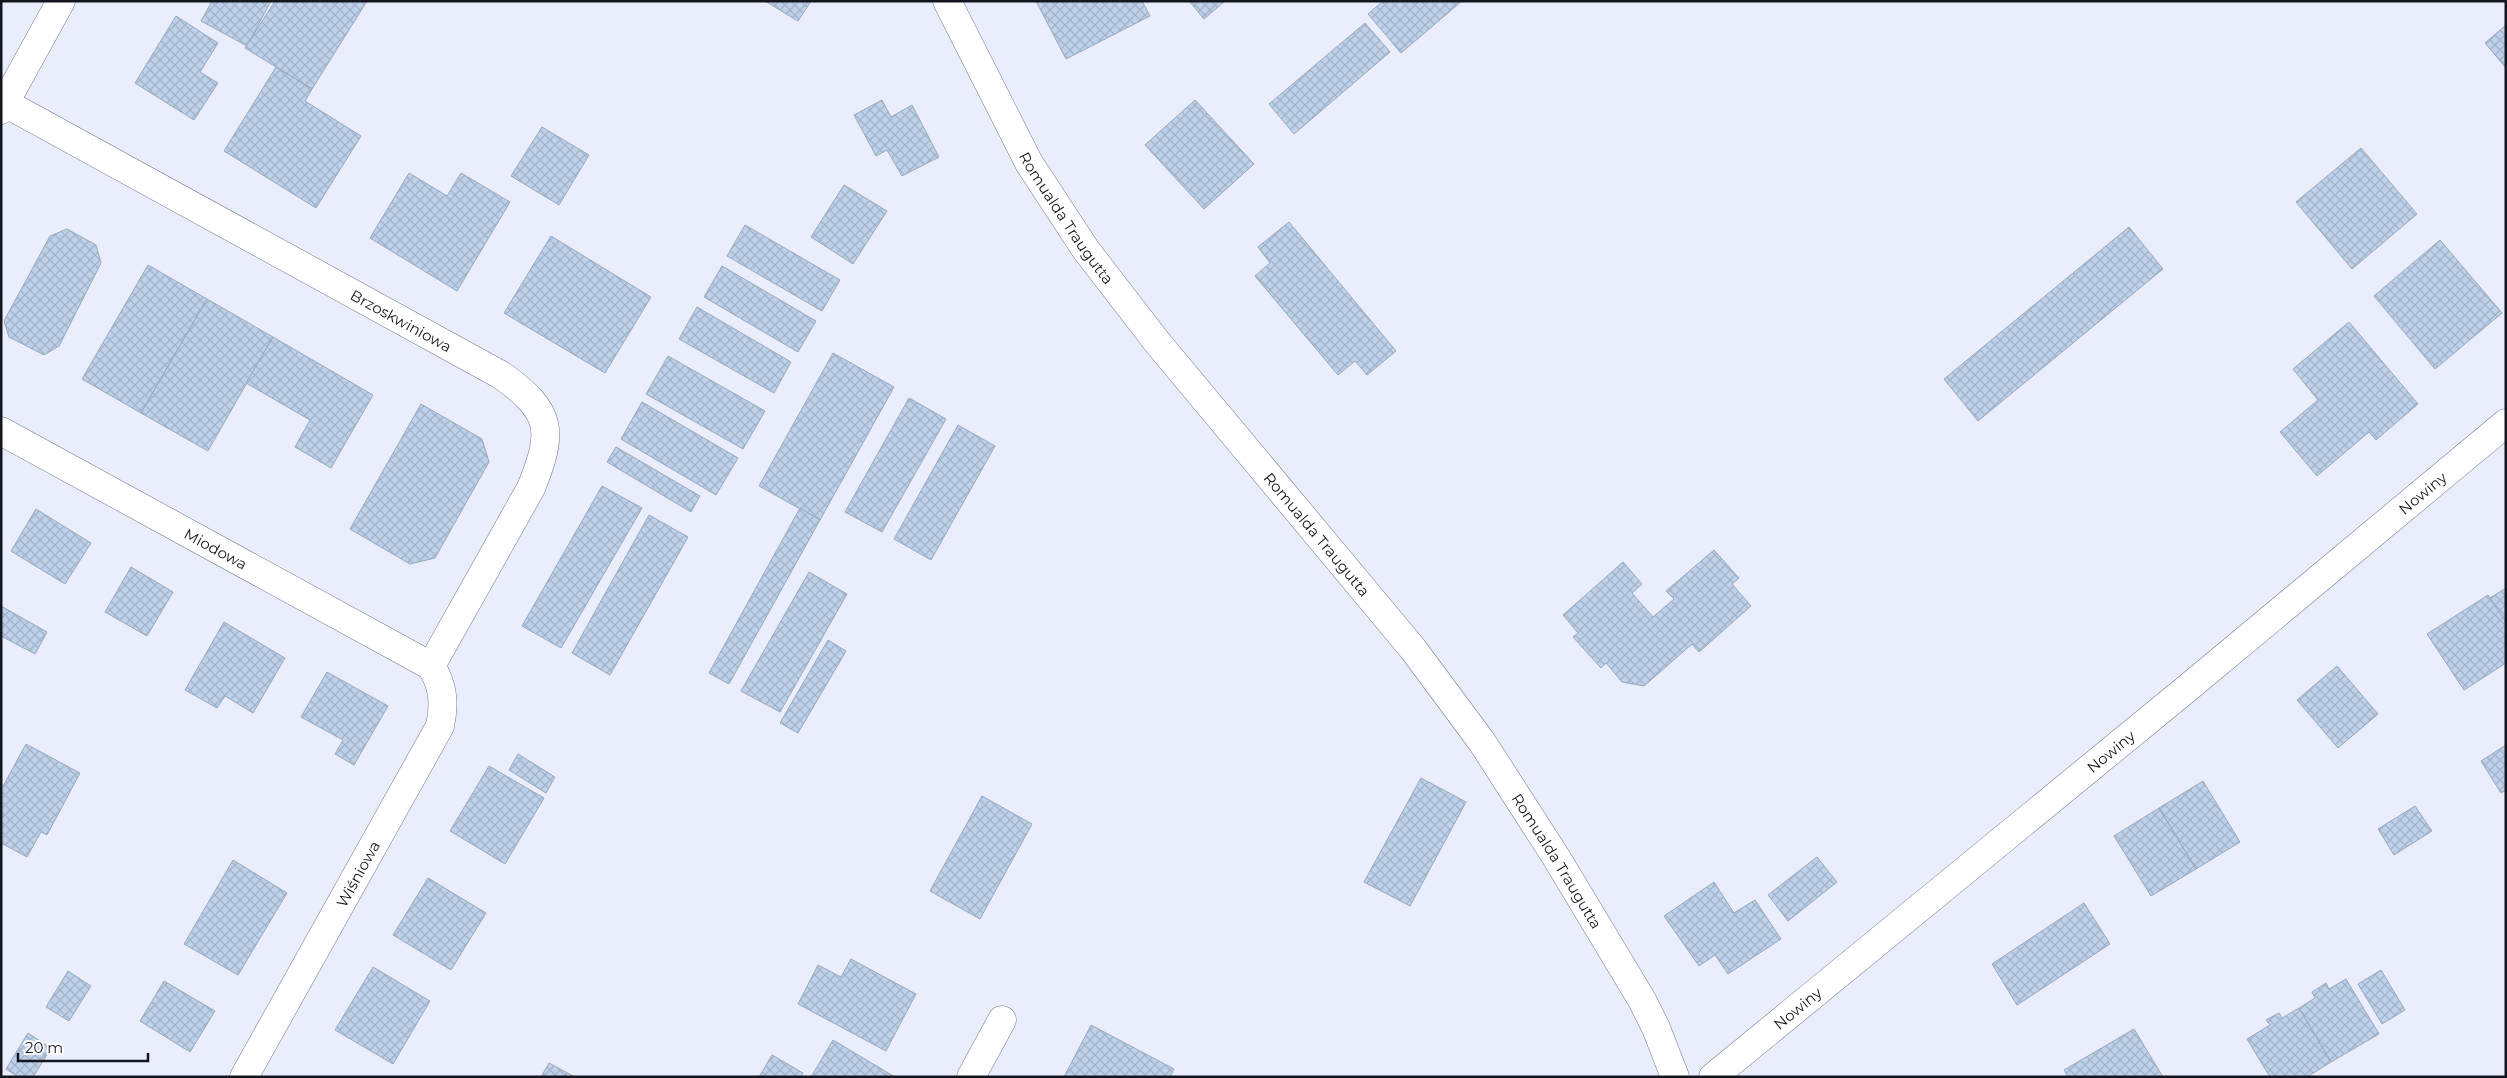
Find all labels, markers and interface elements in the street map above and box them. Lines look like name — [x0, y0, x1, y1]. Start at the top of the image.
street label: Romualda Traugutta — [1015, 148, 1118, 288]
street label: Brzoskwiniowa — [347, 285, 455, 356]
street label: Nowiny — [2394, 467, 2451, 518]
street label: Romualda Traugutta — [1260, 468, 1374, 600]
street label: Miodowa — [181, 524, 251, 573]
street label: Nowiny — [2083, 725, 2139, 776]
street label: Romualda Traugutta — [1508, 790, 1606, 932]
street label: Wiśniowa — [332, 838, 384, 910]
street label: Nowiny — [1769, 982, 1826, 1033]
scale bar — [18, 1030, 148, 1062]
text: 20 m — [25, 1038, 63, 1057]

